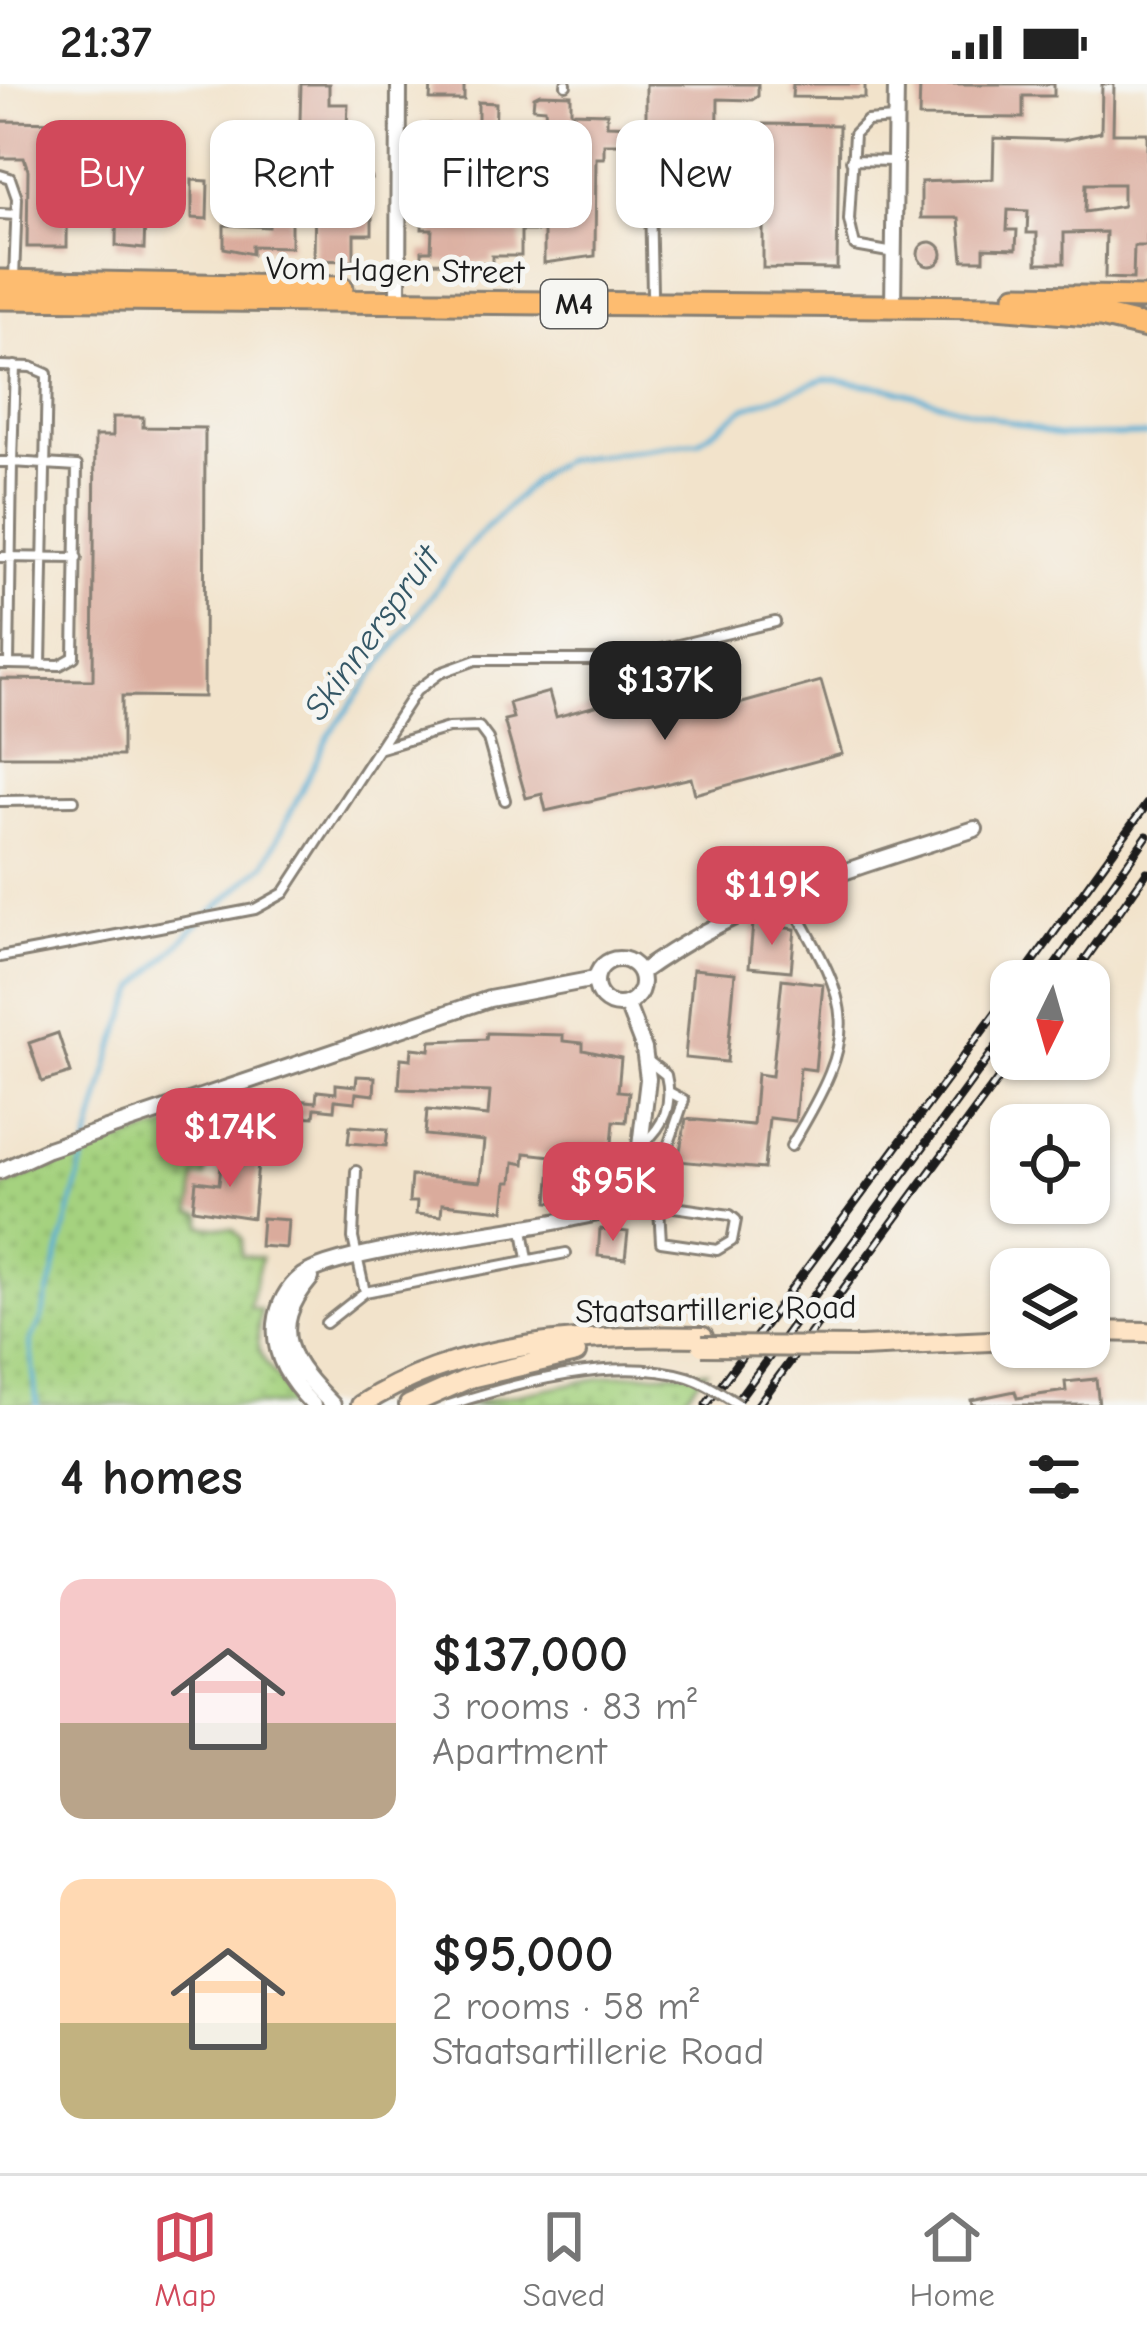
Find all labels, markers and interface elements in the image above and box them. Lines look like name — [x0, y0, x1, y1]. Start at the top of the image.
text: 21:37 — [60, 16, 152, 68]
chip: Buy — [36, 120, 186, 228]
chip: Rent — [210, 120, 375, 228]
chip: Filters — [399, 120, 592, 228]
chip: New — [616, 120, 774, 228]
street label: Vom Hagen Street — [266, 249, 526, 291]
road number: M4 — [541, 280, 607, 328]
water label: Skinnerspruit — [295, 536, 450, 728]
pin: $137K — [581, 641, 749, 743]
text: $137K — [616, 657, 714, 702]
pin: $119K — [688, 846, 856, 948]
text: $119K — [724, 862, 820, 907]
north arrow — [990, 960, 1110, 1080]
map controls — [990, 960, 1110, 1368]
pin: $174K — [146, 1088, 314, 1190]
text: $174K — [183, 1104, 277, 1149]
button: locate — [990, 1104, 1110, 1224]
pin: $95K — [542, 1142, 684, 1244]
text: $95K — [570, 1158, 656, 1203]
button: layers — [990, 1248, 1110, 1368]
street label: Staatsartillerie Road — [575, 1288, 857, 1330]
icon: filters — [1021, 1444, 1087, 1510]
text: 4 homes — [60, 1448, 243, 1507]
text: $137,000 — [432, 1625, 628, 1684]
icon: home — [156, 1627, 300, 1771]
text: 3 rooms · 83 m² — [432, 1684, 697, 1729]
text: Apartment — [432, 1729, 607, 1774]
text: $95,000 — [432, 1925, 614, 1984]
icon: home — [156, 1927, 300, 2071]
text: 2 rooms · 58 m² — [432, 1984, 699, 2029]
text: Staatsartillerie Road — [432, 2029, 764, 2074]
tab: Map — [152, 2204, 218, 2314]
tab: Saved — [523, 2204, 605, 2314]
tab: Home — [910, 2204, 995, 2314]

